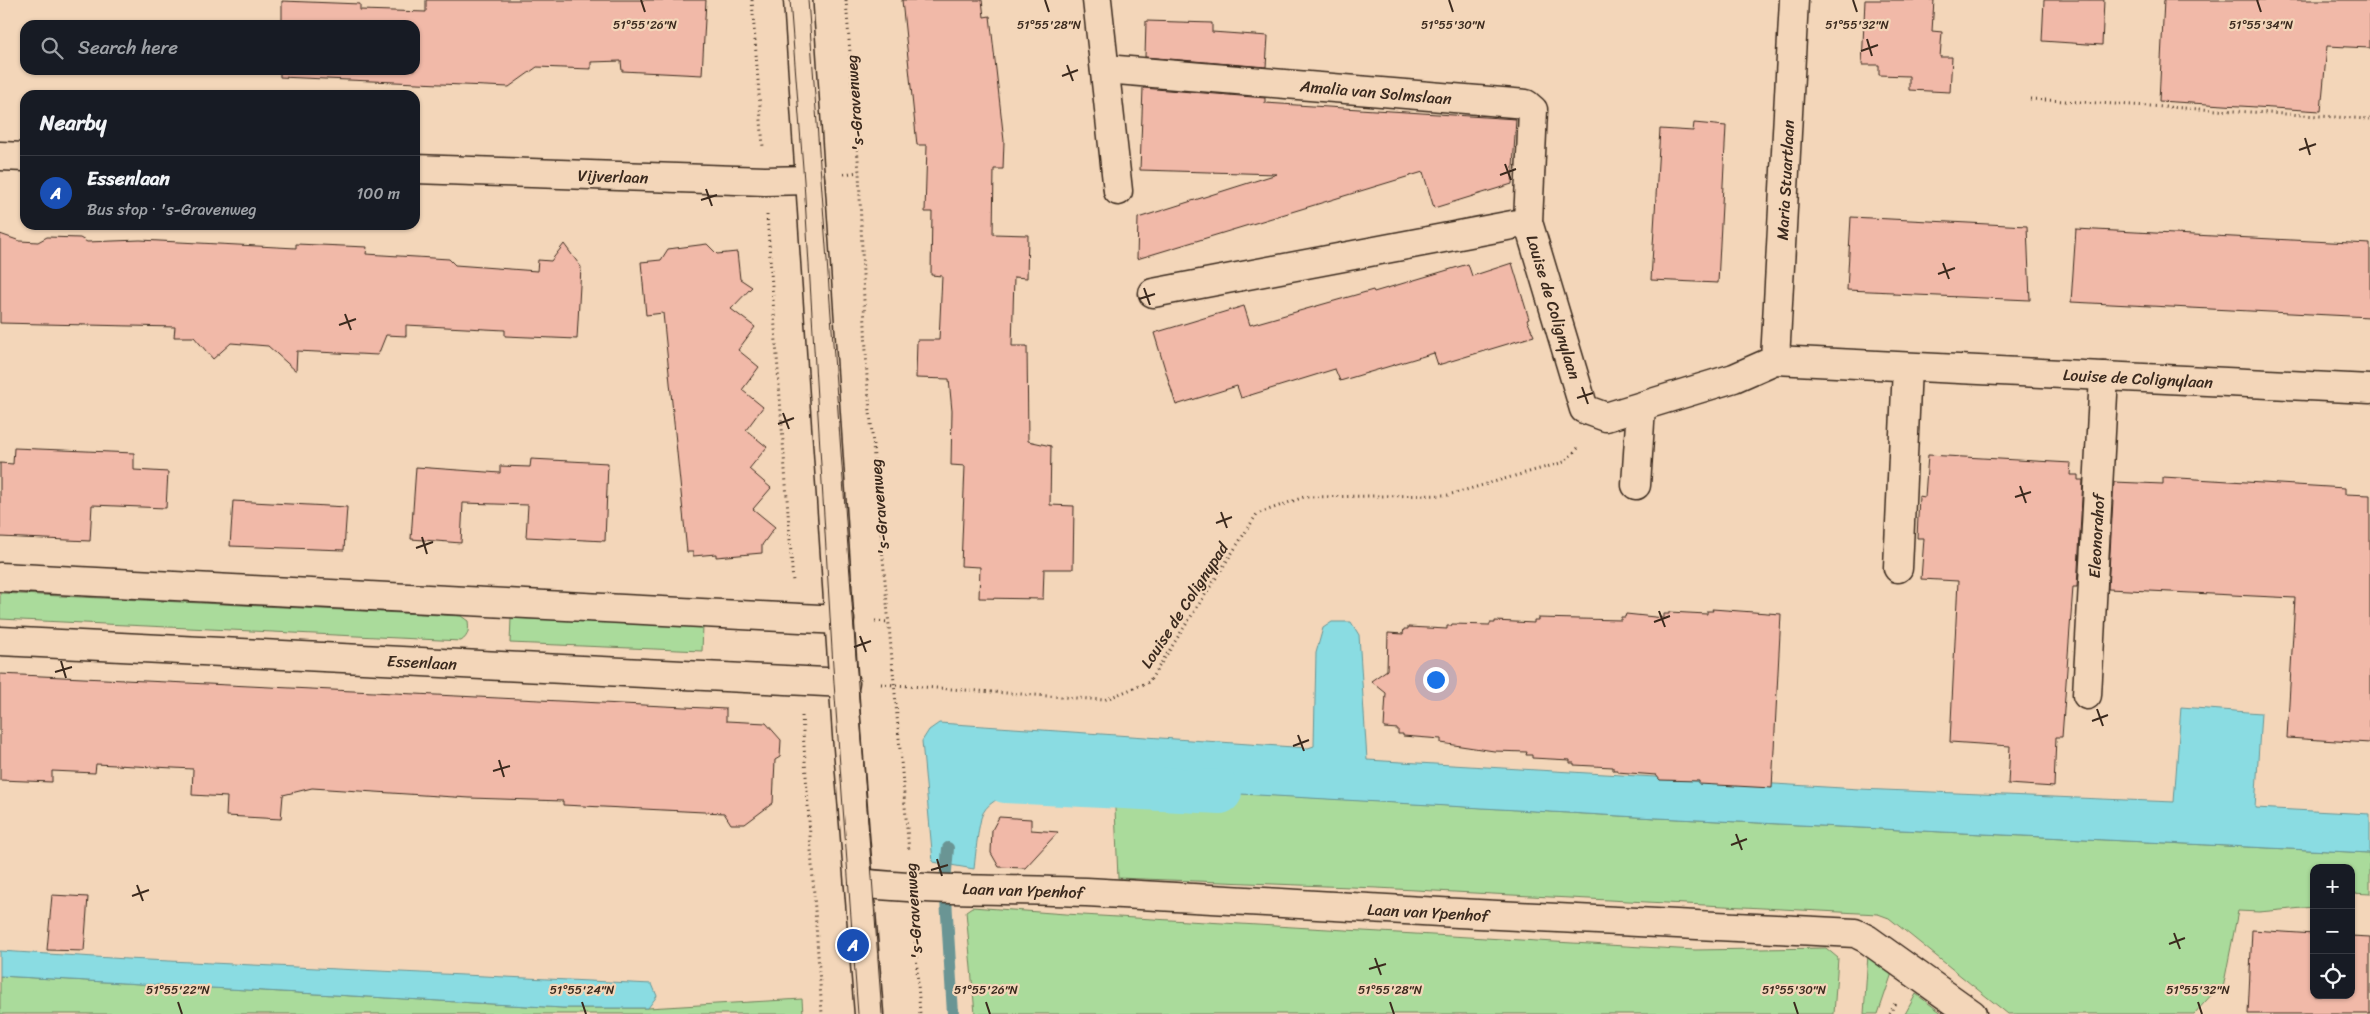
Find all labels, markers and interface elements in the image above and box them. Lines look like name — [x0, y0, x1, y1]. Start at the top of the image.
text: 51°55'26"N — [613, 14, 678, 36]
text: 51°55'28"N — [1017, 14, 1082, 36]
text: 51°55'30"N — [1421, 14, 1486, 36]
text: 51°55'32"N — [1825, 14, 1889, 36]
text: 51°55'34"N — [2229, 14, 2294, 36]
search box — [20, 20, 420, 75]
text: Search here — [78, 31, 178, 64]
icon: search — [38, 34, 66, 62]
street label: 's-Gravenweg — [837, 54, 872, 152]
street label: Amalia van Solmslaan — [1298, 71, 1453, 114]
text: Nearby — [40, 104, 106, 142]
street label: Maria Stuartlaan — [1768, 119, 1803, 241]
street label: Vijverlaan — [577, 161, 649, 192]
text: Essenlaan — [87, 162, 170, 195]
text: A — [51, 179, 61, 208]
text: 100 m — [356, 179, 400, 208]
text: Bus stop · 's-Gravenweg — [87, 195, 257, 224]
street label: Louise de Colignylaan — [1518, 231, 1589, 384]
street label: Louise de Colignylaan — [2062, 360, 2214, 397]
street label: 's-Gravenweg — [861, 458, 898, 556]
street label: Eleonorahof — [2080, 491, 2113, 579]
street label: Louise de Colignypad — [1133, 535, 1237, 674]
street label: Essenlaan — [386, 646, 458, 679]
your location — [1423, 667, 1449, 693]
street label: 's-Gravenweg — [896, 862, 931, 960]
map controls — [2310, 864, 2355, 999]
button: + — [2310, 864, 2355, 909]
street label: Laan van Ypenhof — [962, 874, 1086, 907]
street label: Laan van Ypenhof — [1367, 895, 1491, 930]
button: − — [2310, 909, 2355, 954]
pin: A — [837, 926, 869, 964]
button: locate — [2310, 954, 2355, 999]
text: 51°55'22"N — [146, 979, 211, 1001]
text: 51°55'24"N — [550, 979, 615, 1001]
text: 51°55'26"N — [954, 979, 1019, 1001]
text: 51°55'28"N — [1358, 979, 1423, 1001]
text: 51°55'30"N — [1762, 979, 1827, 1001]
text: 51°55'32"N — [2166, 979, 2230, 1001]

